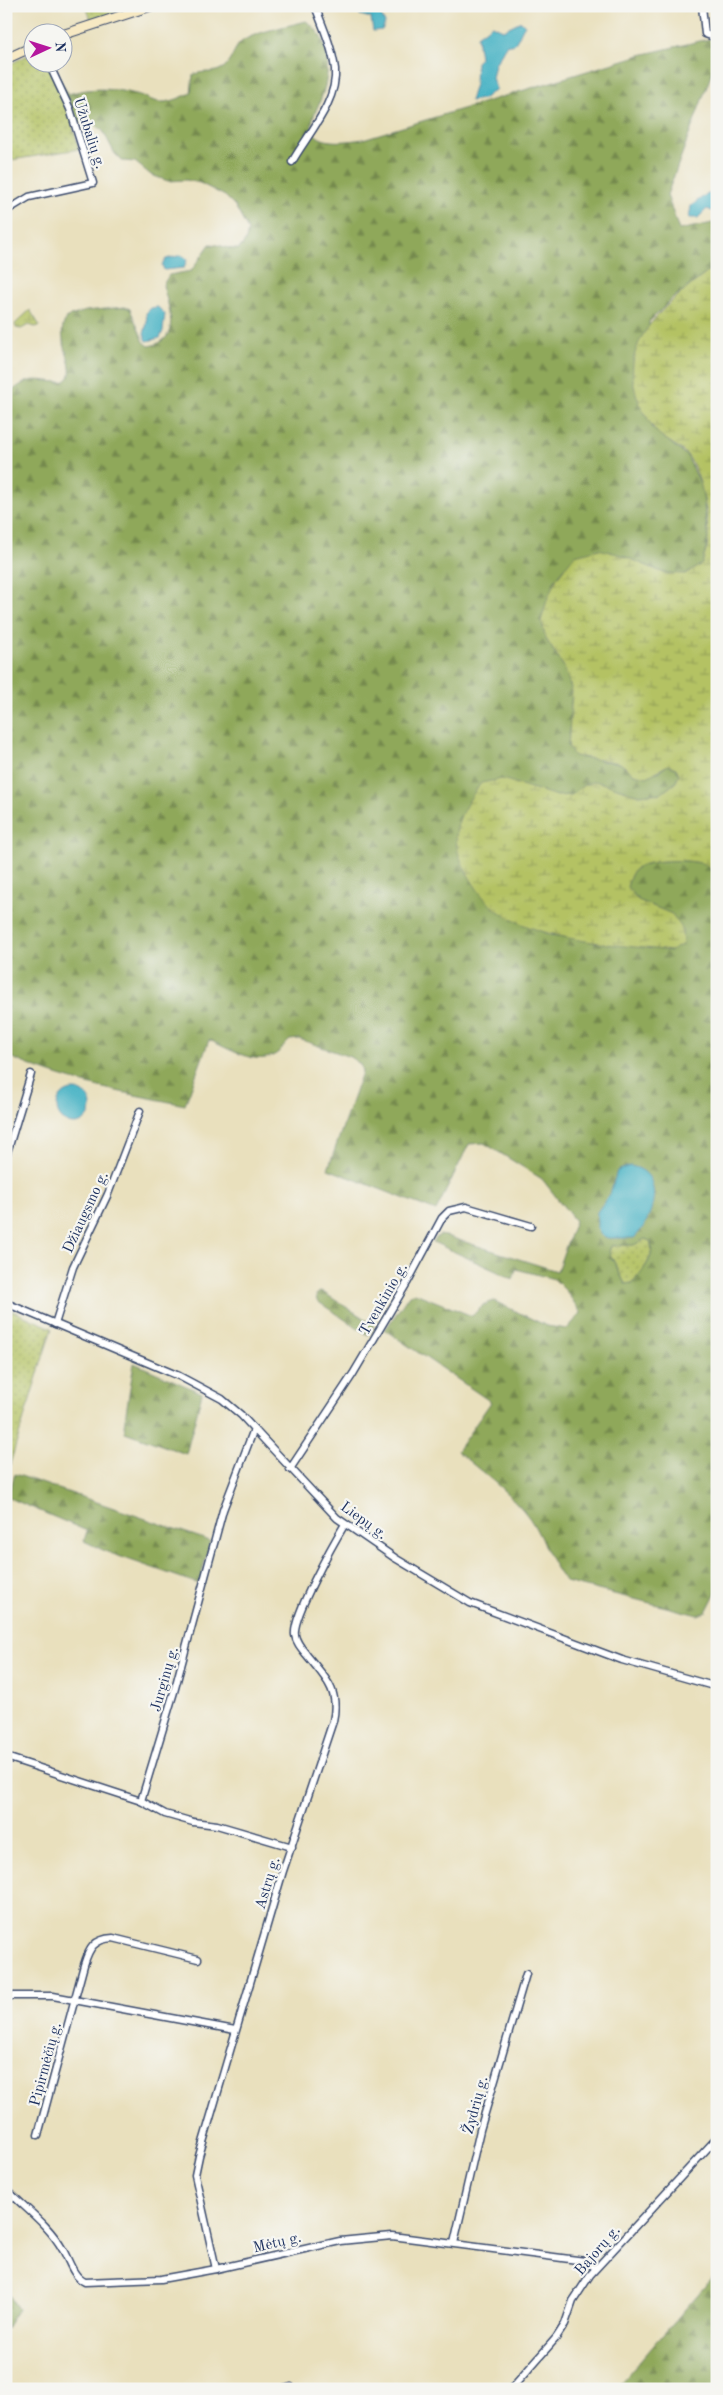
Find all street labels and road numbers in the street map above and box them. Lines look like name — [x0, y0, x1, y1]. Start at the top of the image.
street label: Užubalių g. — [70, 96, 107, 171]
street label: Džiaugsmo g. — [61, 1169, 112, 1256]
street label: Tvenkinio g. — [358, 1261, 411, 1339]
street label: Liepų g. — [337, 1499, 389, 1543]
street label: Jurginų g. — [149, 1645, 182, 1714]
street label: Astrų g. — [253, 1855, 283, 1911]
street label: Pipirmėčių g. — [28, 2021, 65, 2108]
street label: Žydrių g. — [459, 2074, 491, 2136]
street label: Bajorų g. — [573, 2223, 624, 2279]
street label: Mėtų g. — [252, 2231, 303, 2256]

